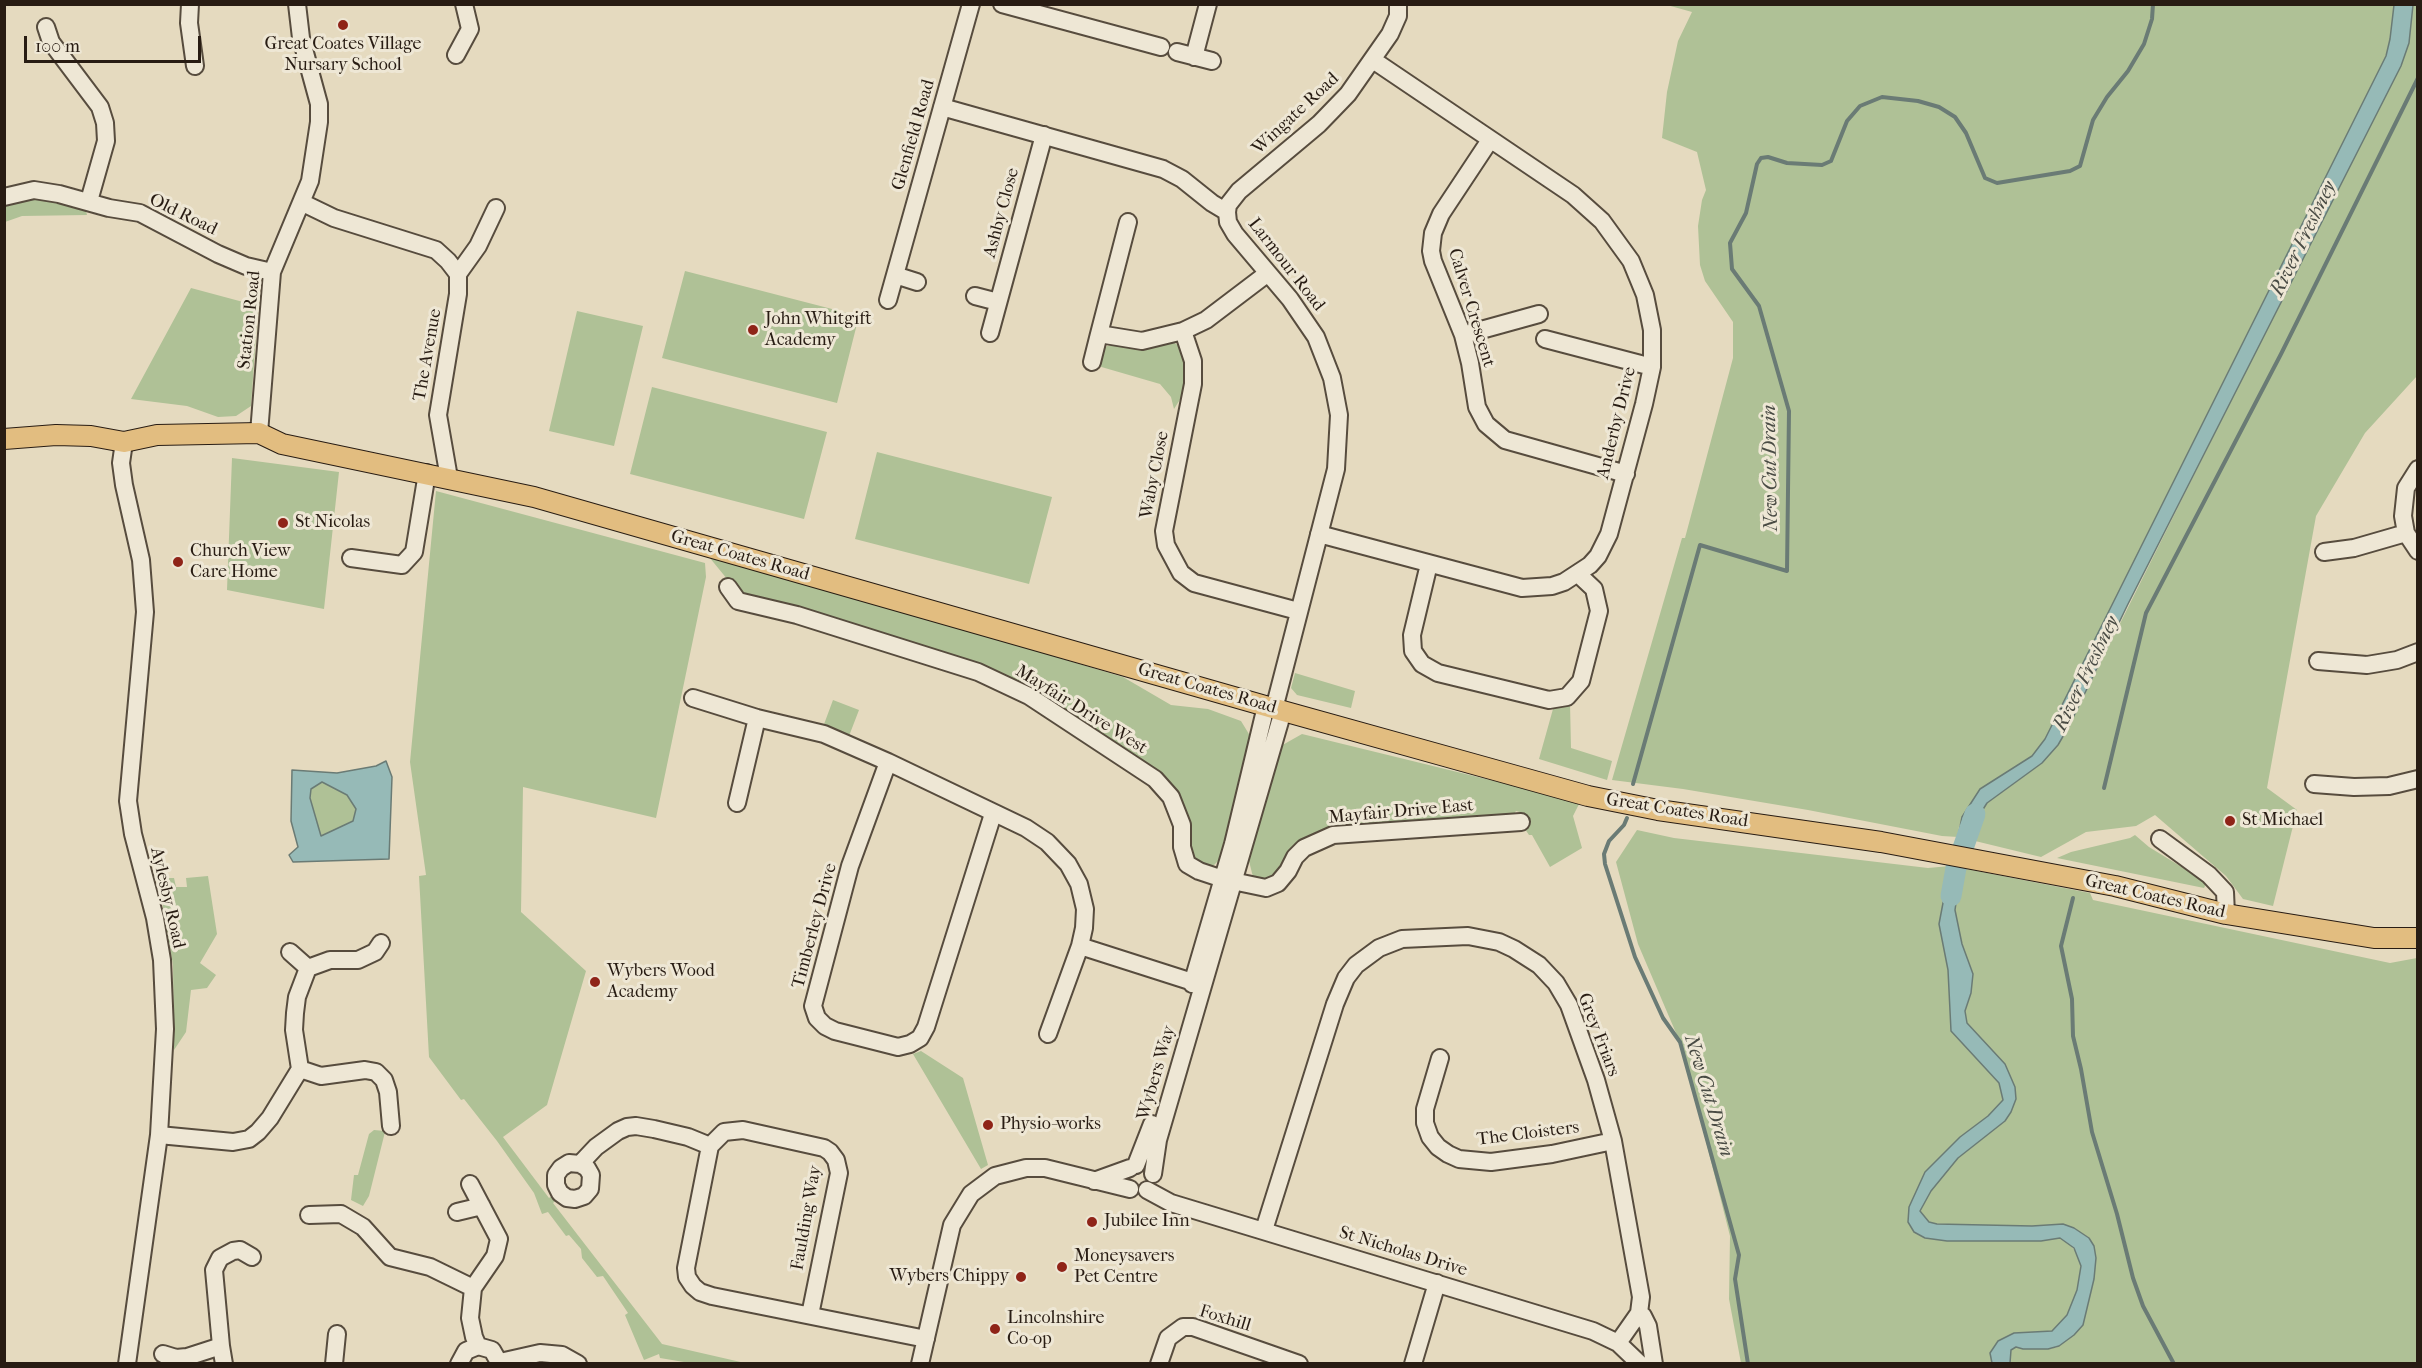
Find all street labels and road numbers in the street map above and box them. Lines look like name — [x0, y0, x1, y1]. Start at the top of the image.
street label: Wingate Road — [1248, 68, 1344, 160]
street label: Glenfield Road — [888, 77, 940, 193]
street label: Ashby Close — [980, 166, 1024, 260]
street label: Old Road — [146, 189, 220, 241]
street label: Larmour Road — [1243, 214, 1329, 316]
street label: Calver Crescent — [1443, 246, 1499, 370]
street label: Station Road — [234, 270, 266, 370]
street label: The Avenue — [409, 307, 447, 403]
street label: Anderby Drive — [1593, 365, 1641, 481]
street label: Waby Close — [1136, 429, 1174, 521]
street label: Great Coates Road — [668, 526, 812, 586]
street label: Great Coates Road — [1135, 659, 1279, 719]
street label: Mayfair Drive West — [1011, 661, 1151, 759]
street label: Great Coates Road — [1605, 789, 1749, 833]
street label: Mayfair Drive East — [1328, 795, 1474, 829]
street label: Aylesby Road — [145, 845, 189, 951]
street label: Timberley Drive — [788, 861, 842, 991]
street label: Great Coates Road — [2083, 870, 2227, 924]
street label: Grey Friars — [1572, 990, 1624, 1080]
street label: Wybers Way — [1133, 1023, 1181, 1123]
street label: The Cloisters — [1476, 1117, 1580, 1151]
street label: Faulding Way — [787, 1164, 827, 1272]
street label: St Nicholas Drive — [1336, 1222, 1470, 1282]
street label: Foxhill — [1196, 1301, 1254, 1337]

